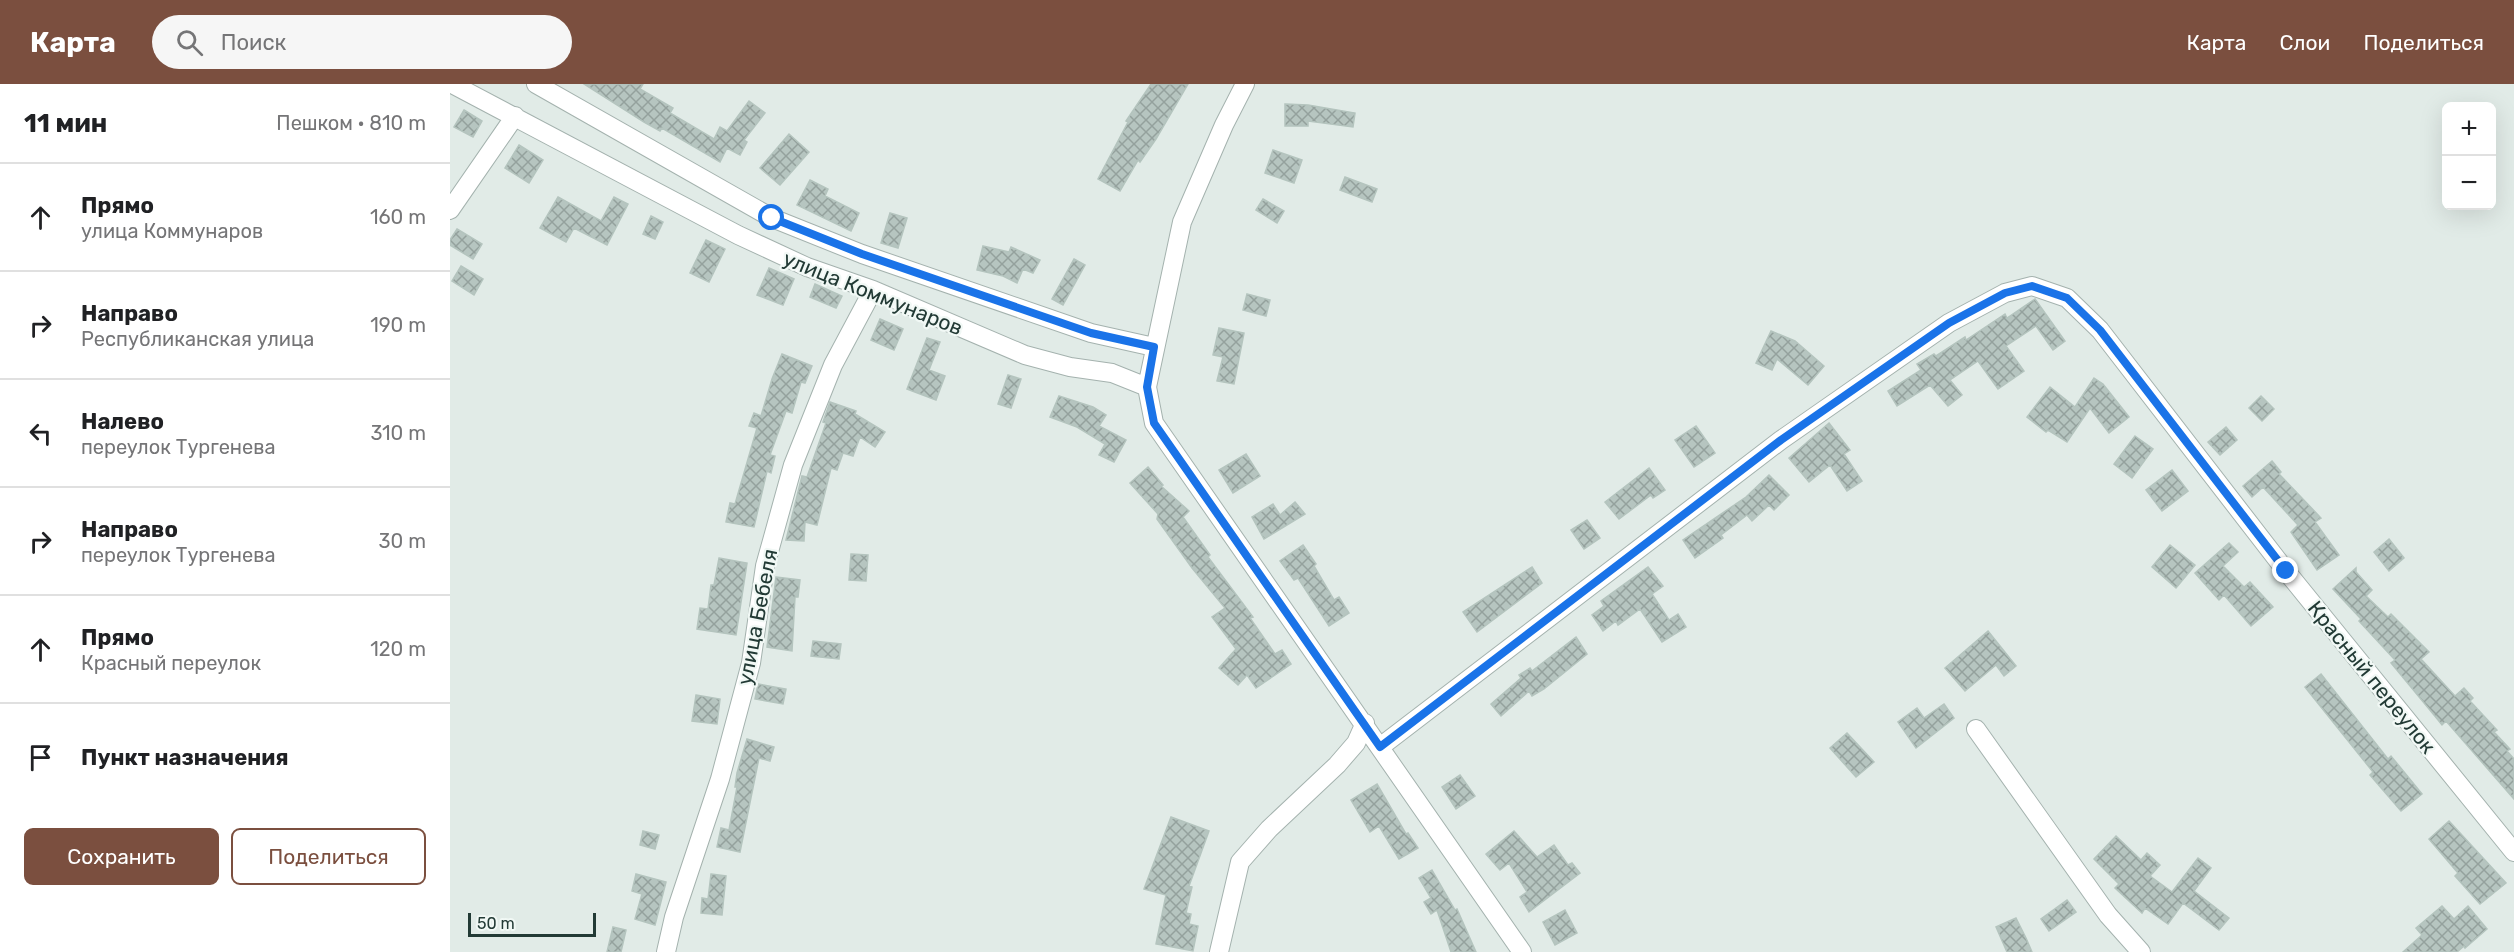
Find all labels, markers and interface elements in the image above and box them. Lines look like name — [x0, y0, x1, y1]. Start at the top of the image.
search box — [152, 15, 572, 69]
text: Карта — [30, 26, 116, 59]
icon: search — [173, 26, 206, 59]
text: Поиск — [221, 29, 286, 56]
text: Карта — [2186, 30, 2246, 55]
text: Слои — [2279, 30, 2330, 55]
text: Поделиться — [2363, 30, 2484, 55]
map controls — [2442, 102, 2496, 210]
button: + — [2442, 102, 2496, 156]
text: 11 мин — [24, 108, 107, 139]
text: Пешком · 810 m — [276, 111, 426, 135]
button: − — [2442, 156, 2496, 210]
text: Прямо — [81, 192, 154, 219]
icon: ahead — [24, 201, 57, 234]
route start — [758, 204, 784, 230]
text: 160 m — [370, 205, 426, 229]
text: улица Коммунаров — [81, 219, 263, 243]
street label: улица Коммунаров — [780, 246, 966, 340]
text: Направо — [81, 300, 178, 327]
icon: right — [24, 309, 57, 342]
text: 190 m — [370, 313, 426, 337]
text: Республиканская улица — [81, 327, 314, 351]
text: Налево — [81, 408, 164, 435]
icon: left — [24, 417, 57, 450]
text: 310 m — [370, 421, 426, 445]
text: переулок Тургенева — [81, 435, 275, 459]
text: Направо — [81, 516, 178, 543]
icon: right — [24, 525, 57, 558]
text: 30 m — [379, 529, 426, 553]
text: переулок Тургенева — [81, 543, 275, 567]
street label: улица Бебеля — [732, 547, 782, 687]
route end — [2272, 557, 2298, 583]
street label: Красный переулок — [2303, 596, 2441, 758]
text: Прямо — [81, 624, 154, 651]
icon: ahead — [24, 633, 57, 666]
text: 120 m — [370, 637, 426, 661]
text: Красный переулок — [81, 651, 261, 675]
icon: arrive — [24, 741, 57, 774]
text: Пункт назначения — [81, 744, 289, 771]
button: Сохранить — [24, 828, 219, 885]
button: Поделиться — [231, 828, 426, 885]
scale bar — [468, 910, 596, 938]
text: 50 m — [477, 914, 515, 933]

